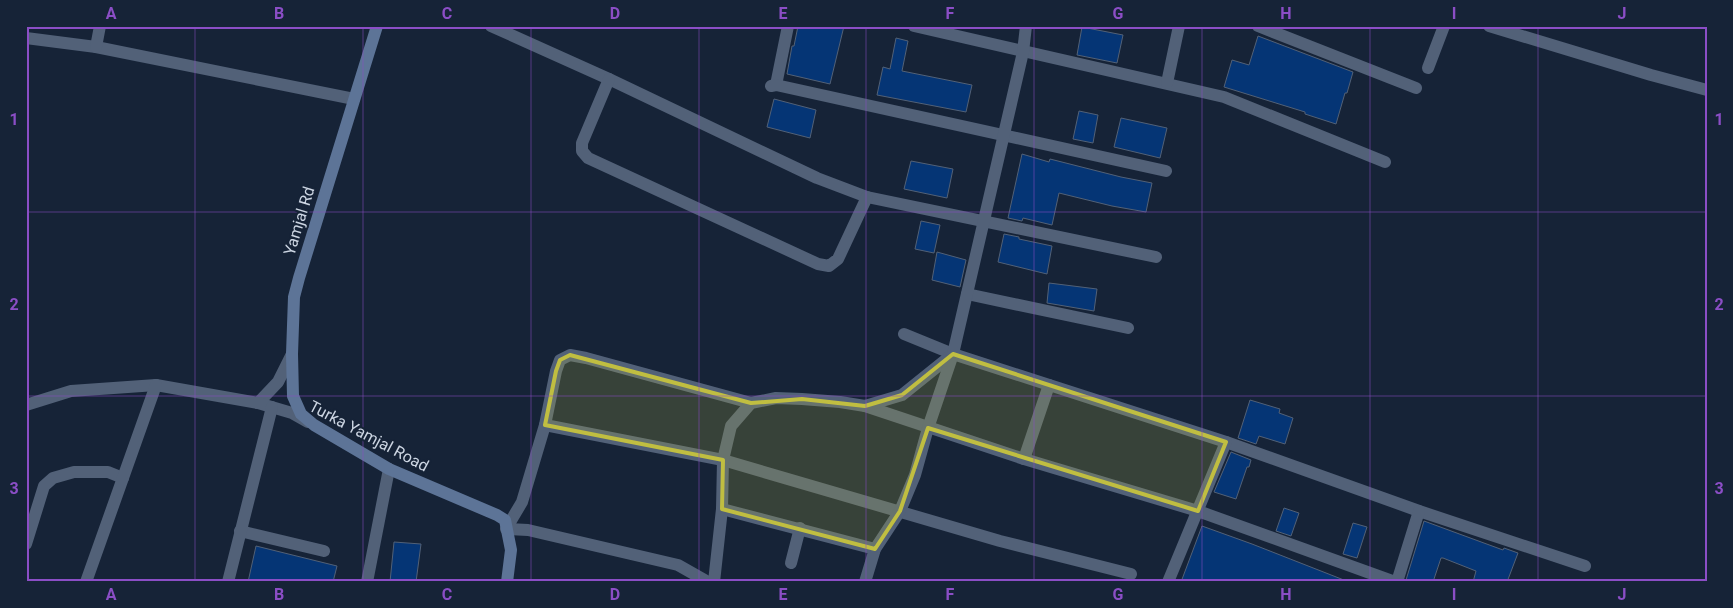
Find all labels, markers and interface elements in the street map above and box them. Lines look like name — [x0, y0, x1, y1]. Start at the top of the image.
text: A — [106, 4, 117, 23]
text: B — [274, 4, 284, 23]
text: C — [442, 4, 452, 23]
text: D — [610, 4, 620, 23]
text: E — [779, 4, 788, 23]
text: F — [946, 4, 955, 23]
text: G — [1113, 4, 1124, 23]
text: H — [1280, 4, 1292, 23]
text: I — [1452, 4, 1456, 23]
text: J — [1618, 4, 1626, 23]
text: 1 — [9, 110, 19, 129]
text: 1 — [1714, 110, 1724, 129]
street label: Yamjal Rd — [280, 184, 318, 258]
text: 2 — [9, 295, 19, 314]
text: 2 — [1714, 295, 1724, 314]
street label: Turka Yamjal Road — [306, 396, 432, 476]
text: 3 — [9, 479, 19, 498]
text: 3 — [1714, 479, 1724, 498]
text: A — [106, 585, 117, 604]
text: B — [274, 585, 284, 604]
text: C — [442, 585, 452, 604]
text: D — [610, 585, 620, 604]
text: E — [779, 585, 788, 604]
text: F — [946, 585, 955, 604]
text: G — [1113, 585, 1124, 604]
text: H — [1280, 585, 1292, 604]
text: I — [1452, 585, 1456, 604]
text: J — [1618, 585, 1626, 604]

